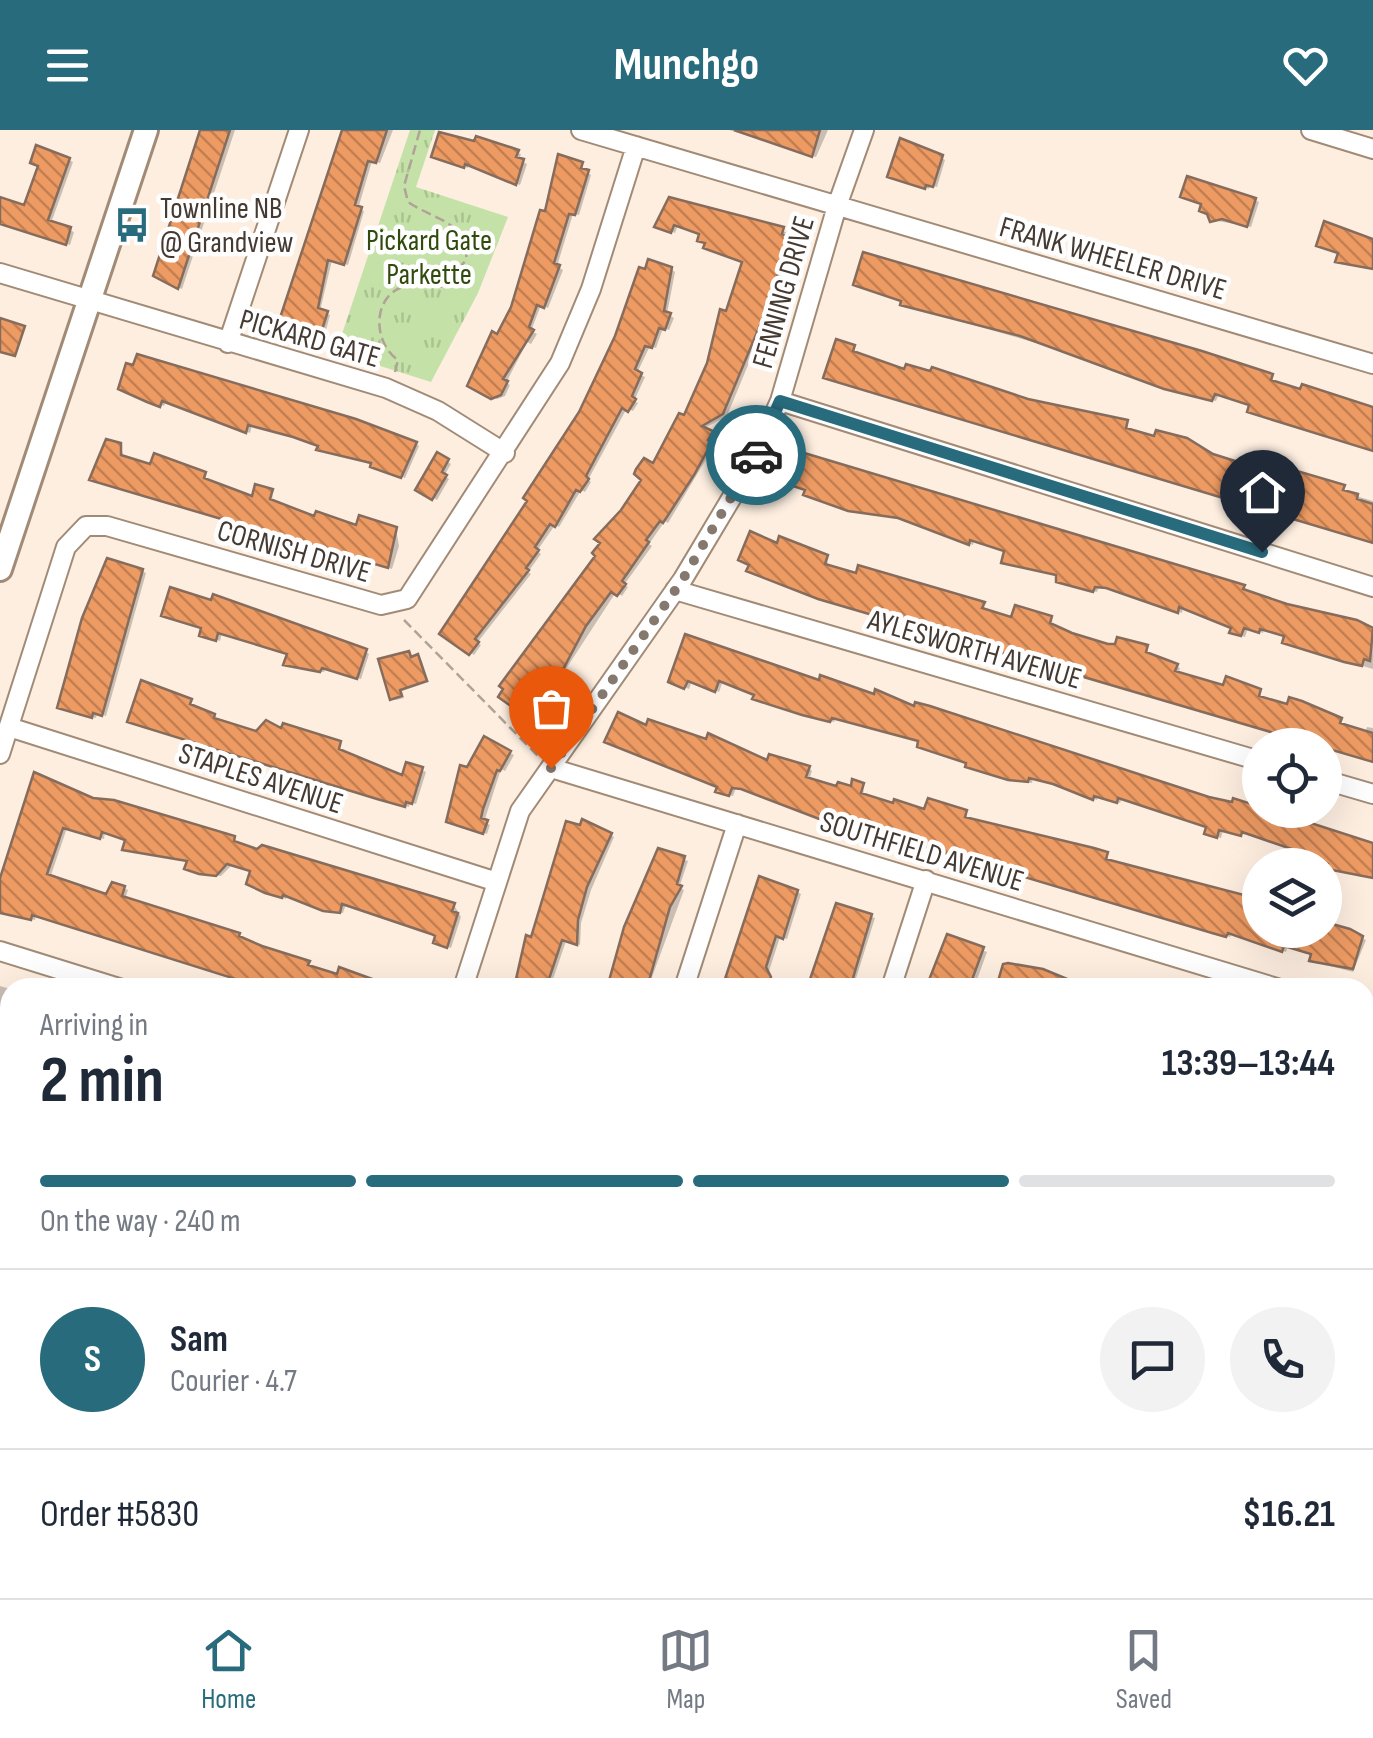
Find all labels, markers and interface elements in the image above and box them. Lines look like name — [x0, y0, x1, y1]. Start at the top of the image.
icon: menu — [40, 38, 95, 93]
text: Munchgo — [614, 38, 759, 93]
icon: heart — [1278, 38, 1333, 93]
place label: Townline NB @ Grandview — [160, 191, 293, 261]
bus stop icon: Townline NB @ Grandview — [113, 206, 151, 244]
street label: FRANK WHEELER DRIVE — [995, 209, 1230, 309]
street label: FENNING DRIVE — [745, 212, 823, 372]
park label: Pickard Gate Parkette — [366, 223, 492, 293]
street label: PICKARD GATE — [235, 302, 384, 376]
courier — [706, 405, 806, 505]
icon: car — [729, 428, 784, 483]
pin — [1220, 450, 1305, 553]
icon: home — [1235, 465, 1290, 520]
street label: CORNISH DRIVE — [213, 513, 375, 591]
street label: AYLESWORTH AVENUE — [863, 602, 1086, 698]
pin — [509, 666, 594, 769]
icon: bag — [524, 681, 579, 736]
map controls — [1242, 728, 1342, 948]
button: locate — [1242, 728, 1342, 828]
street label: STAPLES AVENUE — [174, 735, 347, 822]
street label: SOUTHFIELD AVENUE — [816, 804, 1028, 900]
button: layers — [1242, 848, 1342, 948]
text: Arriving in — [40, 1006, 148, 1045]
text: 13:39–13:44 — [1162, 1041, 1335, 1086]
text: 2 min — [40, 1043, 164, 1121]
text: On the way · 240 m — [40, 1202, 241, 1241]
button: chat — [1100, 1307, 1205, 1412]
button: phone — [1230, 1307, 1335, 1412]
text: Sam — [170, 1317, 228, 1362]
text: S — [84, 1337, 101, 1382]
text: Courier · 4.7 — [170, 1362, 297, 1401]
text: Order #5830 — [40, 1492, 199, 1537]
text: $16.21 — [1242, 1492, 1335, 1537]
tab: Home — [201, 1623, 256, 1716]
tab: Map — [658, 1623, 713, 1716]
tab: Saved — [1116, 1623, 1172, 1716]

